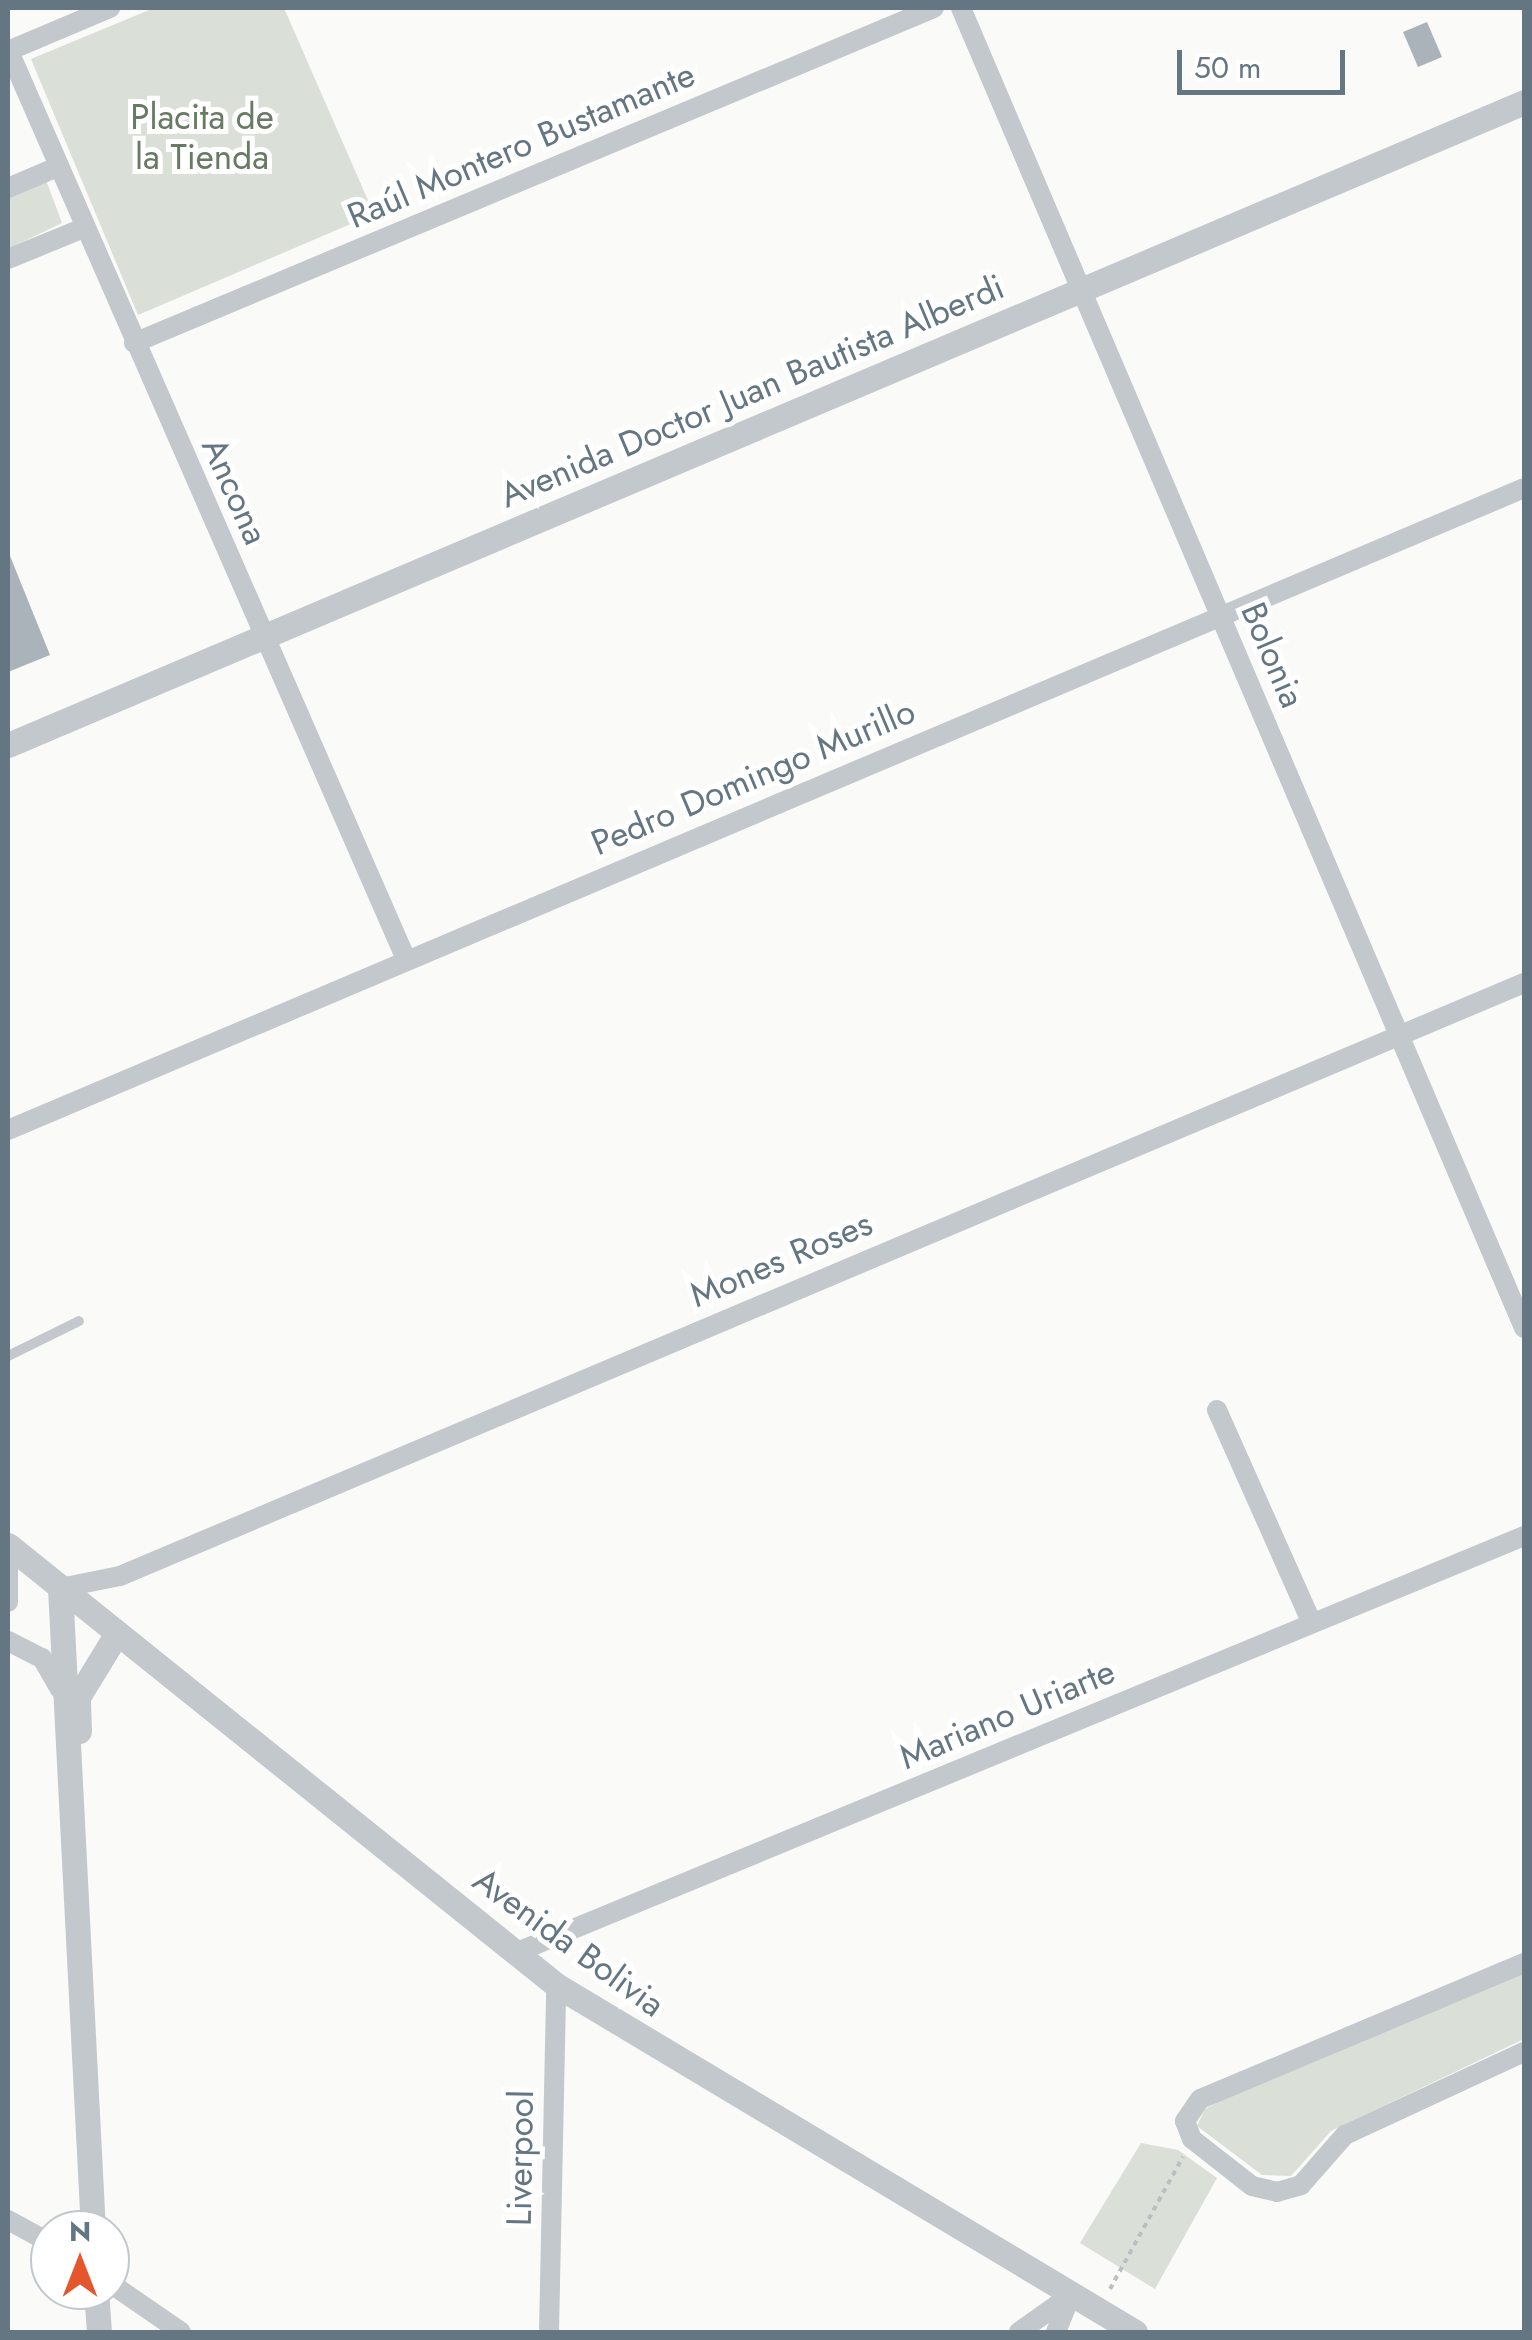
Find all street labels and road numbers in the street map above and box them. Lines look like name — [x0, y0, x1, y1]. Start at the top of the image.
street label: Raúl Montero Bustamante — [341, 53, 701, 237]
street label: Avenida Doctor Juan Bautista Alberdi — [494, 266, 1010, 516]
street label: Ancona — [193, 431, 277, 551]
street label: Bolonia — [1232, 596, 1314, 714]
street label: Pedro Domingo Murillo — [585, 690, 921, 864]
street label: Mones Roses — [684, 1202, 878, 1316]
street label: Mariano Uriarte — [893, 1650, 1121, 1778]
street label: Avenida Bolivia — [465, 1859, 673, 2025]
street label: Liverpool — [498, 2090, 542, 2226]

